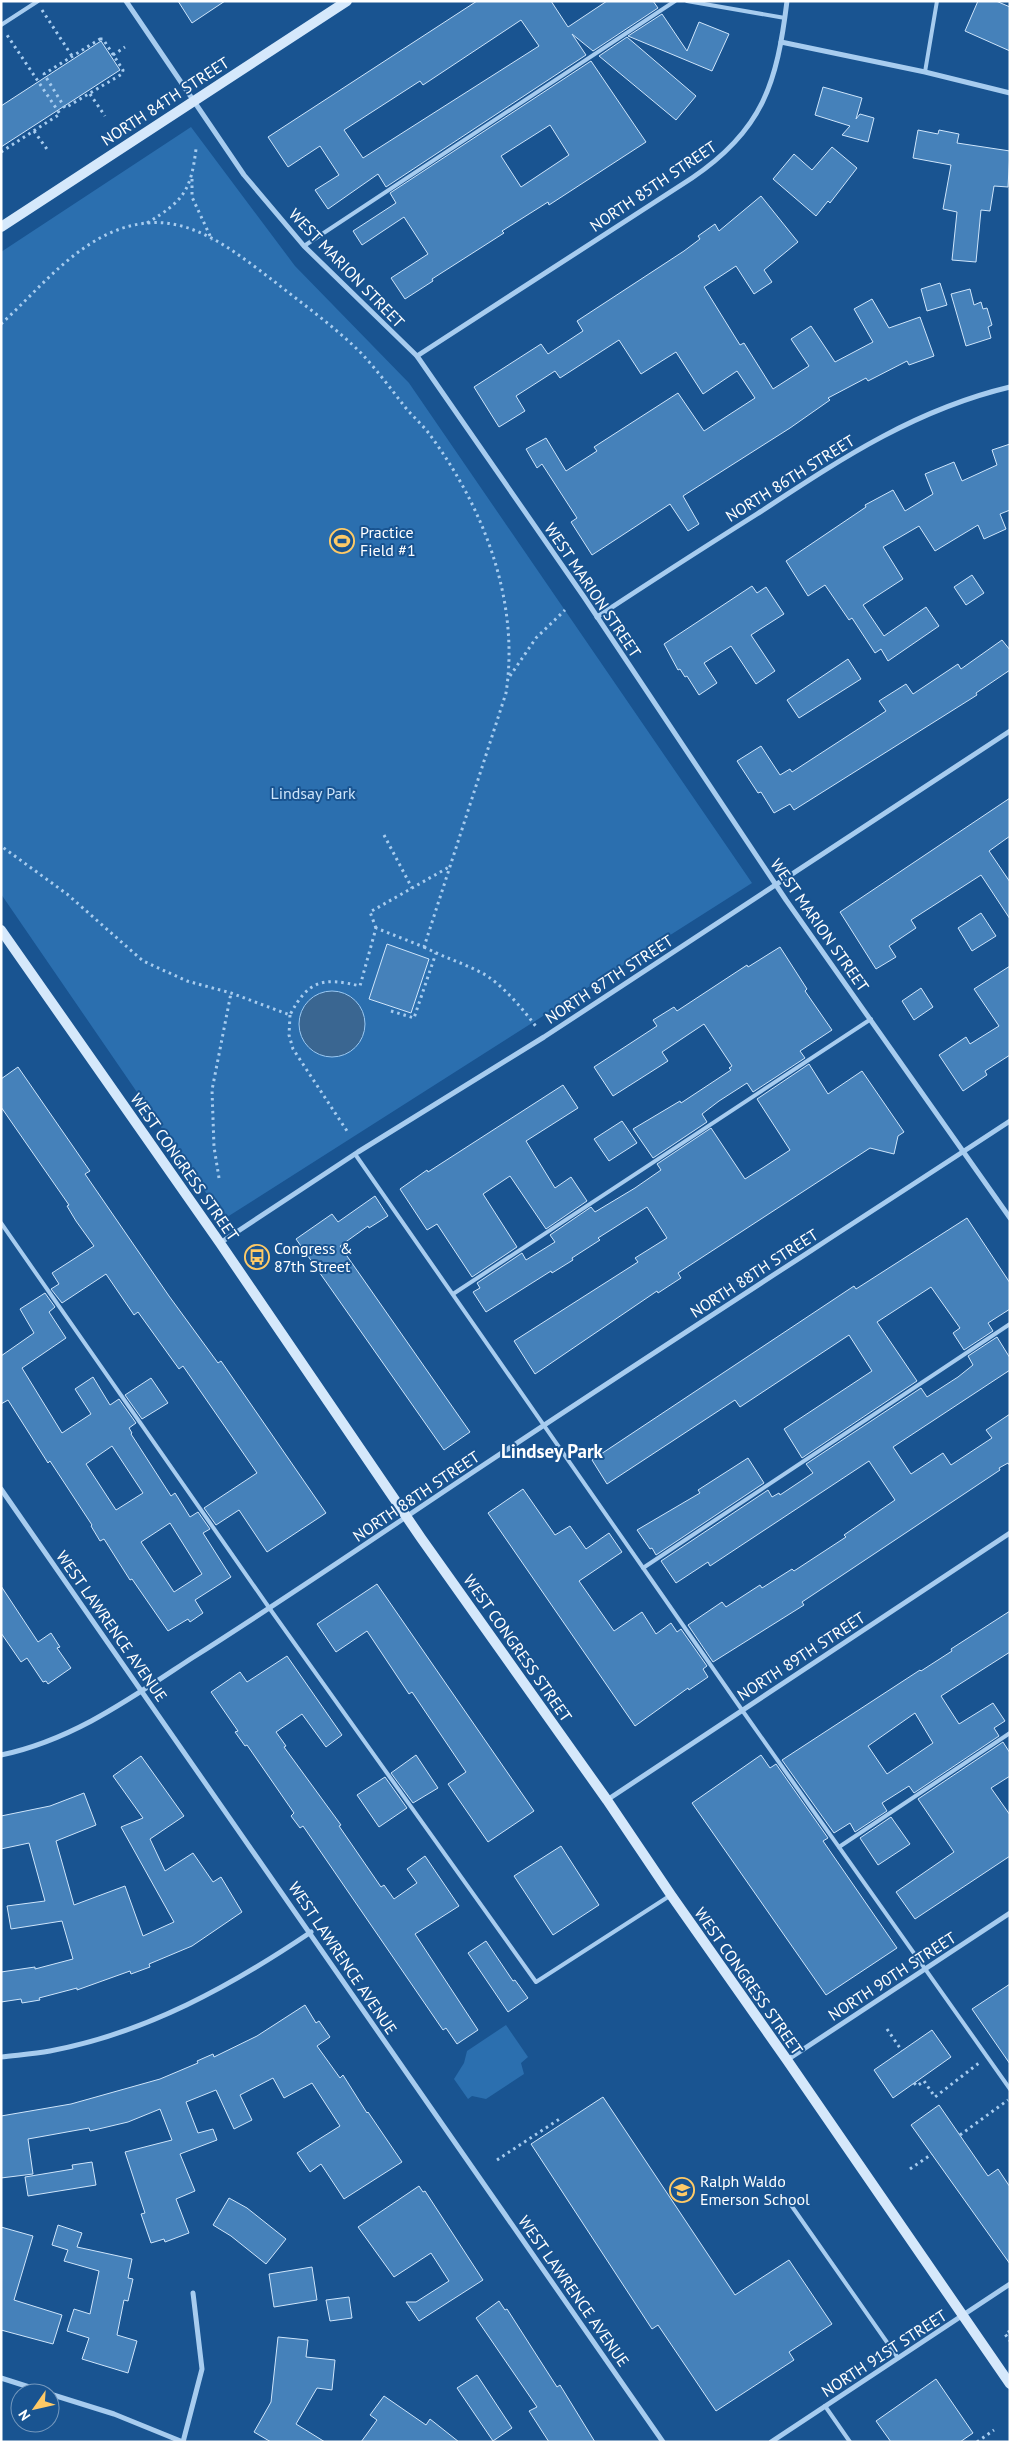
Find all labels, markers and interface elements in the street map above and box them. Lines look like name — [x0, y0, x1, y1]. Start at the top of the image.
street label: NORTH 84TH STREET — [97, 52, 233, 150]
street label: NORTH 85TH STREET — [586, 136, 720, 236]
street label: WEST MARION STREET — [285, 204, 409, 332]
street label: NORTH 86TH STREET — [722, 430, 858, 526]
street label: WEST MARION STREET — [541, 519, 646, 661]
place label: Practice Field #1 — [360, 522, 416, 560]
sports icon: Practice Field #1 — [329, 528, 355, 554]
park label: Lindsay Park — [270, 783, 356, 803]
street label: WEST MARION STREET — [767, 855, 874, 996]
street label: NORTH 87TH STREET — [541, 930, 677, 1028]
street label: WEST CONGRESS STREET — [127, 1089, 244, 1245]
street label: NORTH 88TH STREET — [686, 1224, 822, 1322]
place label: Congress & 87th Street — [274, 1238, 353, 1276]
bus stop icon: Congress & 87th Street — [244, 1244, 270, 1270]
district label: Lindsey Park — [501, 1439, 604, 1463]
street label: NORTH 88TH STREET — [349, 1446, 483, 1546]
street label: WEST LAWRENCE AVENUE — [52, 1547, 172, 1705]
street label: WEST CONGRESS STREET — [460, 1570, 577, 1726]
street label: NORTH 89TH STREET — [733, 1607, 869, 1705]
street label: WEST LAWRENCE AVENUE — [284, 1878, 402, 2038]
street label: WEST CONGRESS STREET — [691, 1903, 808, 2059]
street label: NORTH 90TH STREET — [824, 1927, 960, 2025]
place label: Ralph Waldo Emerson School — [700, 2171, 810, 2209]
school or university icon: Ralph Waldo Emerson School — [669, 2177, 695, 2203]
street label: WEST LAWRENCE AVENUE — [514, 2212, 634, 2370]
street label: NORTH 91ST STREET — [818, 2305, 951, 2401]
north arrow — [10, 2383, 60, 2433]
text: N — [14, 2406, 34, 2424]

